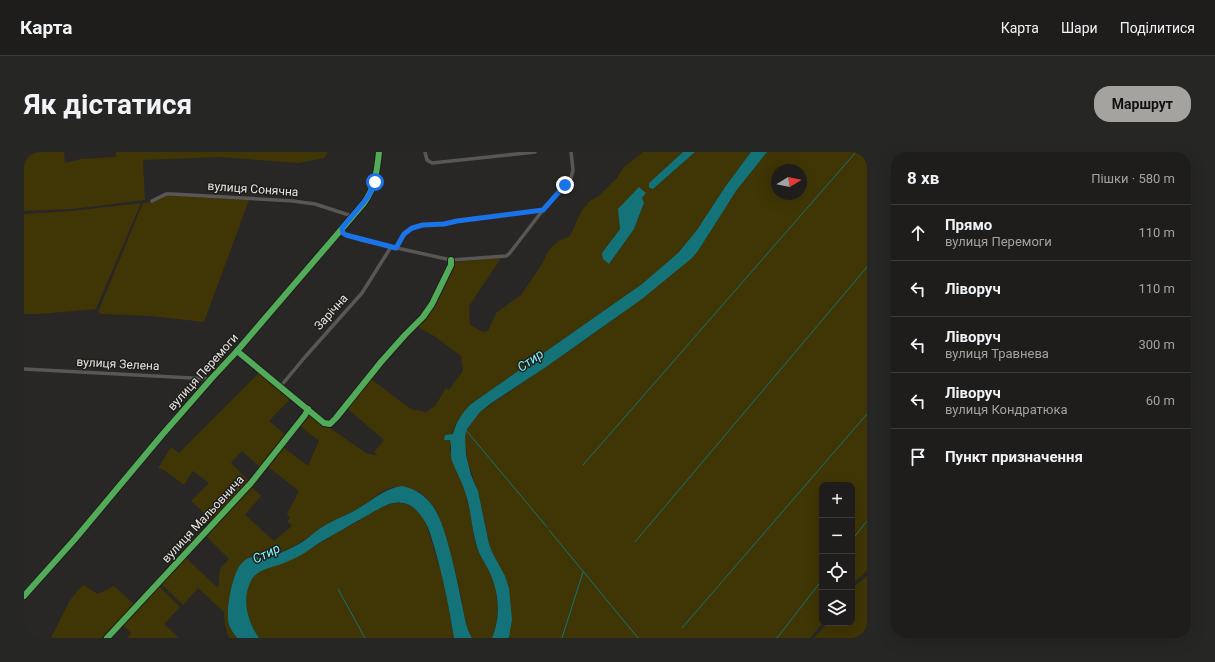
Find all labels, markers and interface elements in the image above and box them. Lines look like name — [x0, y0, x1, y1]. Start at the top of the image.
text: Карта — [20, 16, 72, 39]
text: Карта — [1001, 20, 1039, 36]
text: Шари — [1061, 20, 1098, 36]
text: Поділитися — [1120, 20, 1195, 36]
button: Маршрут — [1094, 86, 1191, 122]
text: Як дістатися — [24, 88, 192, 121]
north arrow — [771, 164, 807, 200]
text: 8 хв — [907, 168, 939, 188]
text: Пішки · 580 m — [1091, 171, 1175, 186]
route start — [366, 173, 384, 191]
route end — [556, 176, 574, 194]
street label: вулиця Сонячна — [207, 179, 299, 199]
text: Прямо — [945, 216, 992, 234]
icon: ahead — [907, 222, 929, 244]
text: 110 m — [1138, 225, 1175, 240]
text: вулиця Перемоги — [945, 234, 1052, 249]
icon: left — [907, 278, 929, 300]
text: Ліворуч — [945, 280, 1001, 298]
text: 110 m — [1138, 281, 1175, 296]
street label: Зарічна — [311, 291, 351, 333]
text: Ліворуч — [945, 328, 1001, 346]
street label: вулиця Перемоги — [165, 331, 241, 413]
icon: left — [907, 334, 929, 356]
text: 300 m — [1138, 337, 1175, 352]
water label: Стир — [514, 346, 546, 375]
text: вулиця Травнева — [945, 346, 1049, 361]
street label: вулиця Зелена — [76, 355, 160, 373]
text: Ліворуч — [945, 384, 1001, 402]
icon: left — [907, 390, 929, 412]
text: 60 m — [1146, 393, 1175, 408]
text: вулиця Кондратюка — [945, 402, 1068, 417]
icon: arrive — [907, 446, 929, 468]
text: Пункт призначення — [945, 448, 1083, 466]
street label: вулиця Мальовнича — [159, 473, 247, 565]
map controls — [819, 482, 855, 626]
button: + — [819, 482, 855, 518]
button: − — [819, 518, 855, 554]
water label: Стир — [250, 540, 282, 566]
button: locate — [819, 554, 855, 590]
button: layers — [819, 590, 855, 626]

